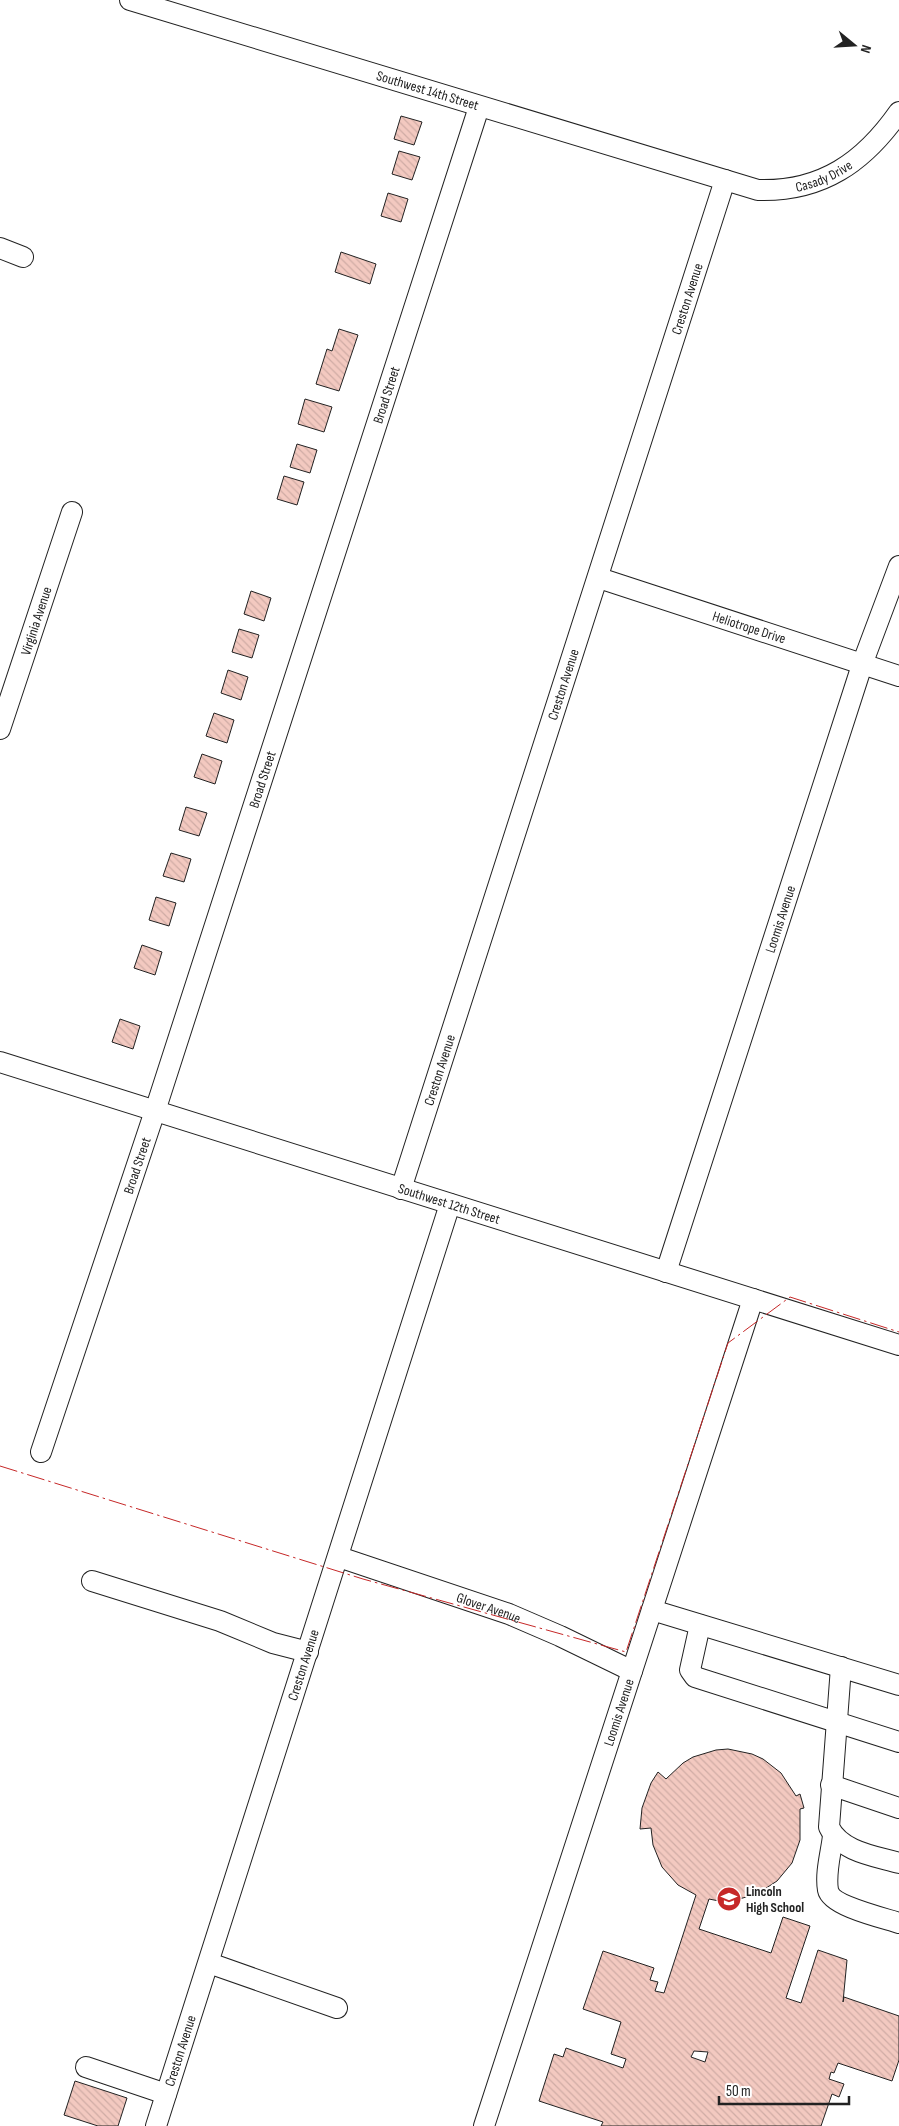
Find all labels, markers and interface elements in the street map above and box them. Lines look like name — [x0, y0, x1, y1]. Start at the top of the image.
north arrow — [829, 20, 879, 70]
text: N — [857, 43, 875, 55]
street label: Southwest 14th Street — [374, 67, 481, 114]
street label: Casady Drive — [794, 157, 856, 196]
street label: Creston Avenue — [668, 261, 707, 337]
street label: Broad Street — [369, 364, 404, 426]
street label: Virginia Avenue — [17, 584, 56, 657]
street label: Heliotrope Drive — [710, 608, 788, 647]
street label: Creston Avenue — [544, 647, 583, 722]
street label: Broad Street — [245, 749, 280, 810]
street label: Loomis Avenue — [762, 883, 799, 955]
street label: Creston Avenue — [420, 1032, 459, 1108]
street label: Broad Street — [120, 1135, 155, 1196]
street label: Southwest 12th Street — [396, 1180, 502, 1228]
street label: Glover Avenue — [454, 1589, 523, 1627]
street label: Creston Avenue — [284, 1627, 323, 1703]
street label: Loomis Avenue — [600, 1677, 638, 1748]
place label: Lincoln High School — [746, 1883, 804, 1916]
school or university icon: Lincoln High School — [716, 1886, 742, 1912]
street label: Creston Avenue — [161, 2013, 200, 2089]
scale bar — [719, 2074, 849, 2106]
text: 50 m — [726, 2082, 751, 2101]

